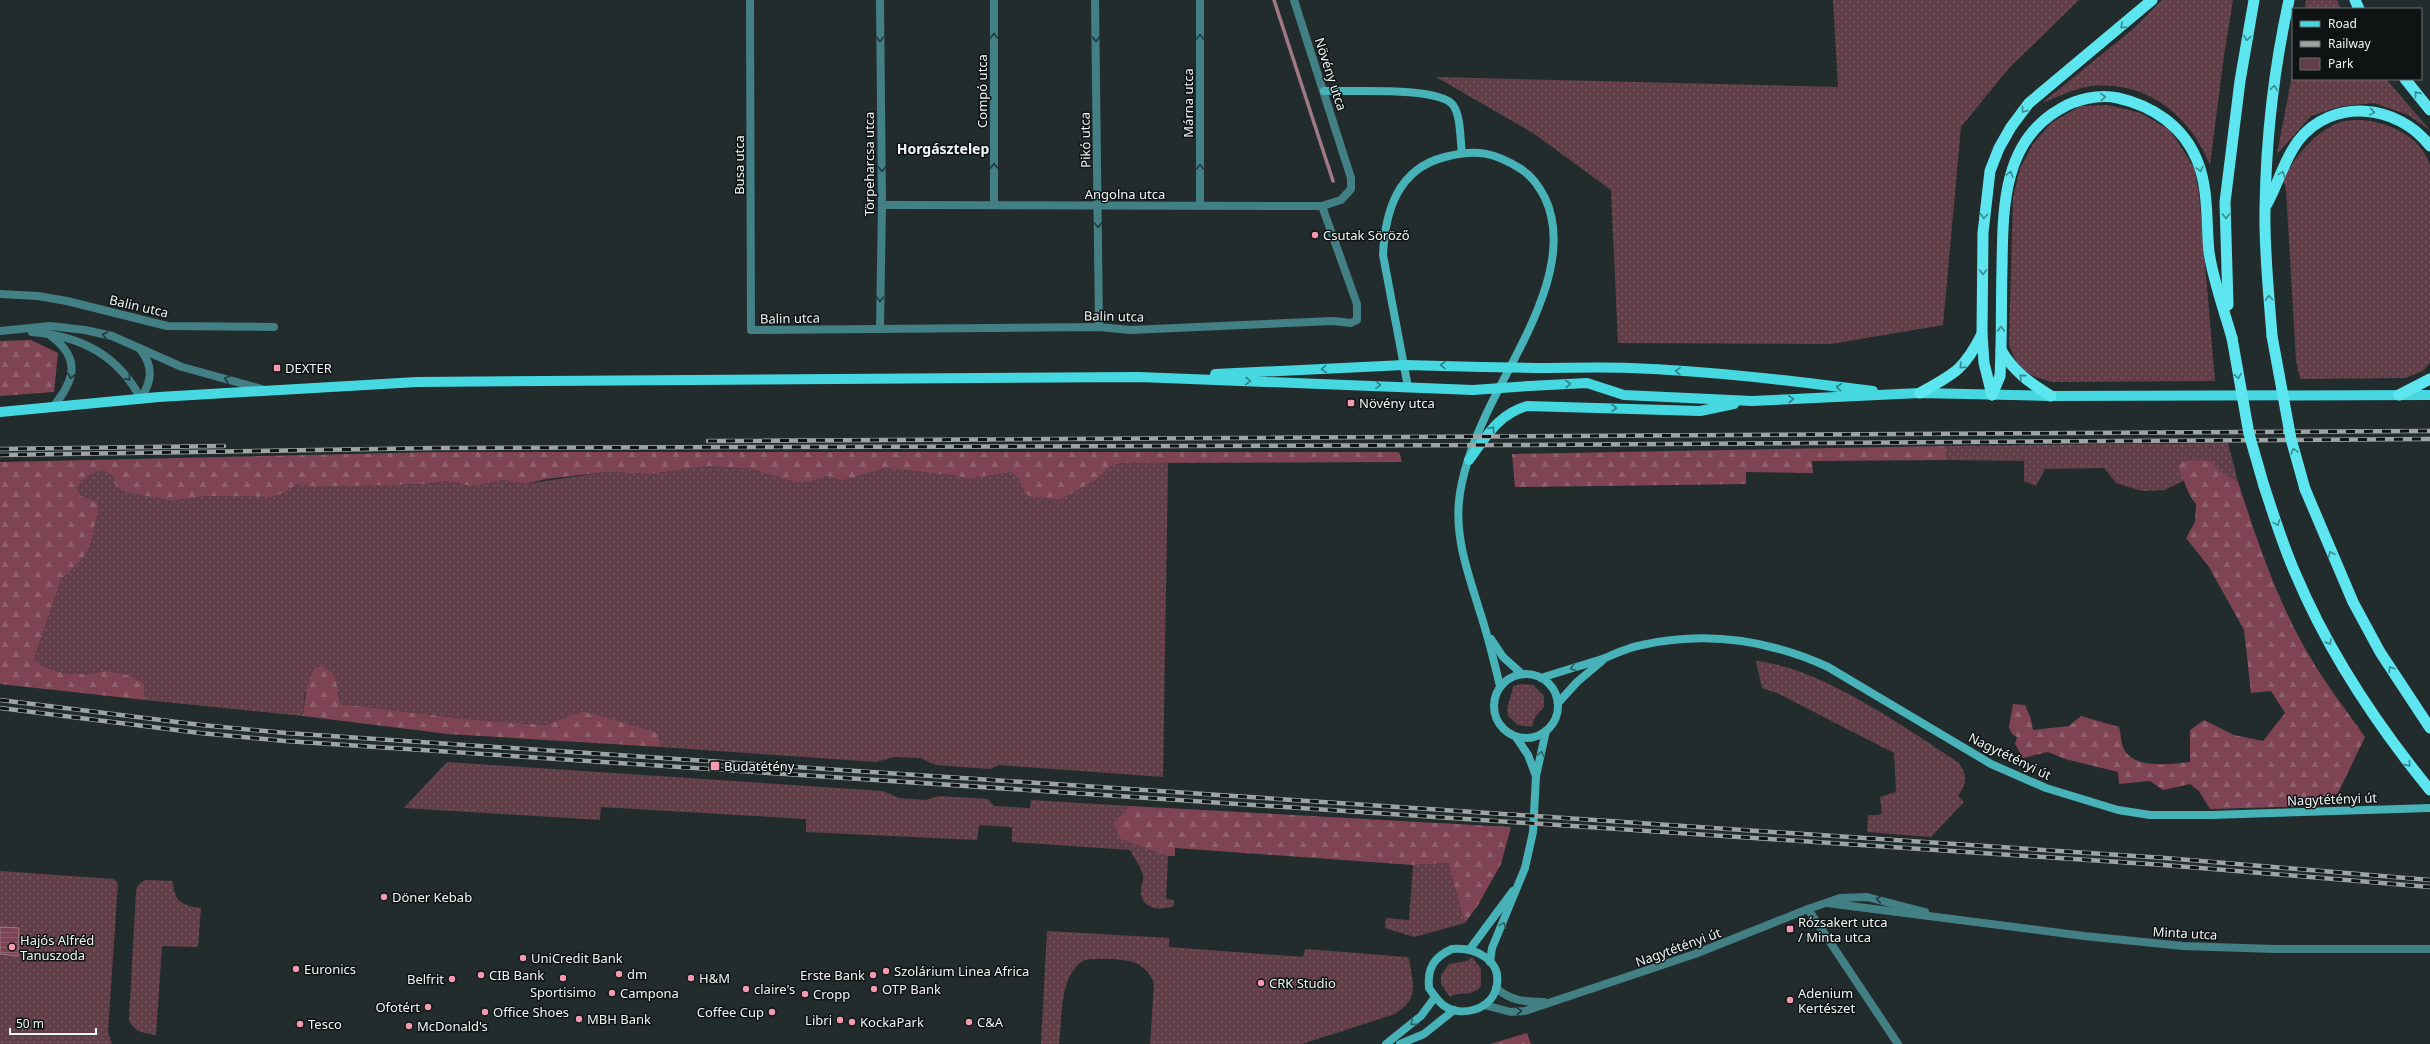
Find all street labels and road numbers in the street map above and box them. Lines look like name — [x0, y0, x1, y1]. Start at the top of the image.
street label: Növény utca — [1311, 35, 1351, 113]
street label: Compó utca — [973, 54, 991, 128]
street label: Márna utca — [1179, 68, 1197, 138]
street label: Törpeharcsa utca — [860, 112, 878, 216]
street label: Pikó utca — [1076, 112, 1094, 168]
street label: Busa utca — [730, 135, 748, 195]
street label: Angolna utca — [1085, 185, 1165, 203]
street label: Balin utca — [108, 290, 170, 322]
street label: Balin utca — [1084, 306, 1144, 326]
street label: Balin utca — [760, 308, 820, 328]
street label: Nagytétényi út — [1966, 728, 2055, 784]
street label: Nagytétényi út — [2287, 788, 2378, 810]
street label: Minta utca — [2152, 922, 2218, 944]
street label: Nagytétényi út — [1633, 923, 1724, 971]

